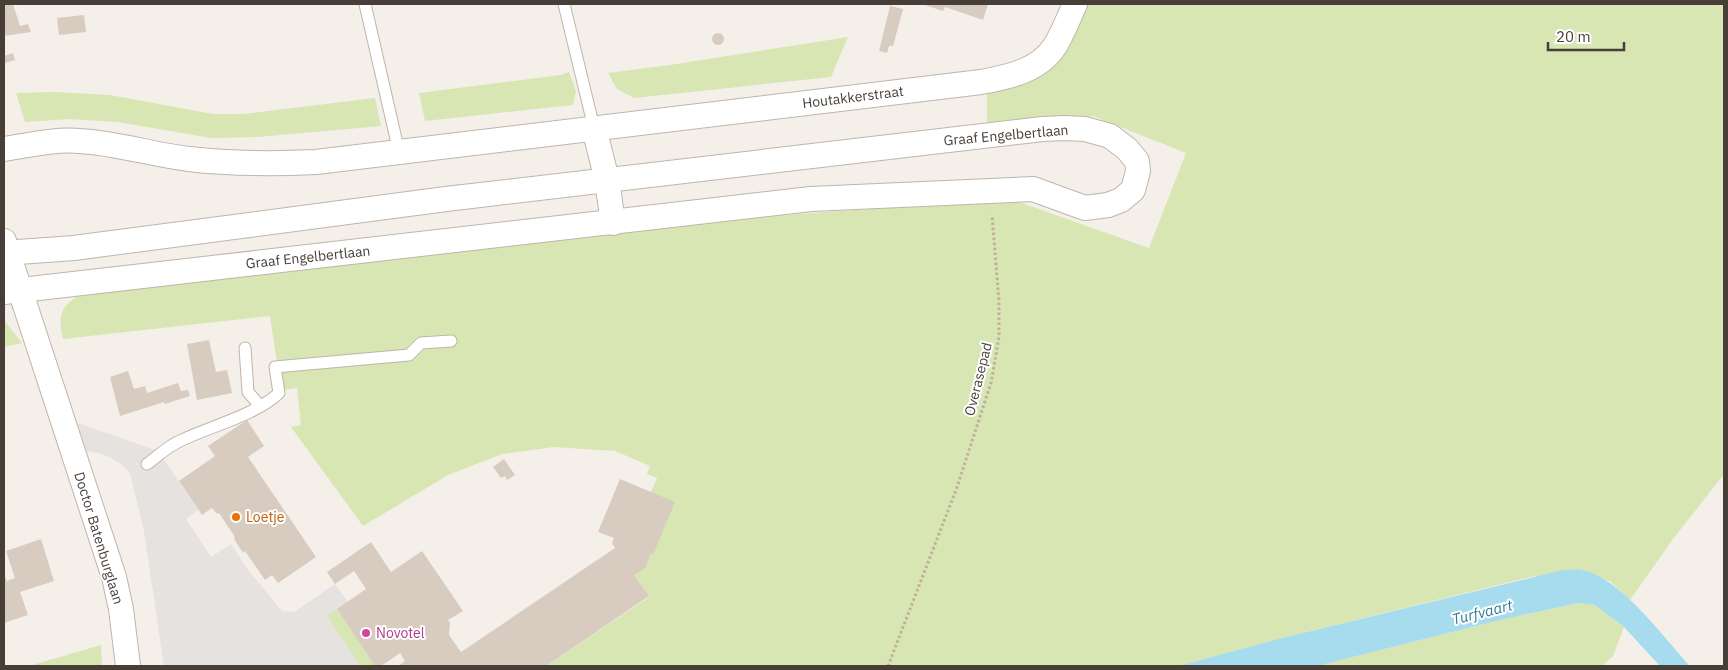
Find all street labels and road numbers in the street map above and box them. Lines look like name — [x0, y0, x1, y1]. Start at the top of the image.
street label: Houtakkerstraat — [801, 82, 905, 112]
street label: Graaf Engelbertlaan — [943, 121, 1069, 149]
street label: Graaf Engelbertlaan — [245, 242, 371, 272]
street label: Overasepad — [960, 340, 996, 418]
street label: Doctor Batenburglaan — [70, 470, 128, 606]

